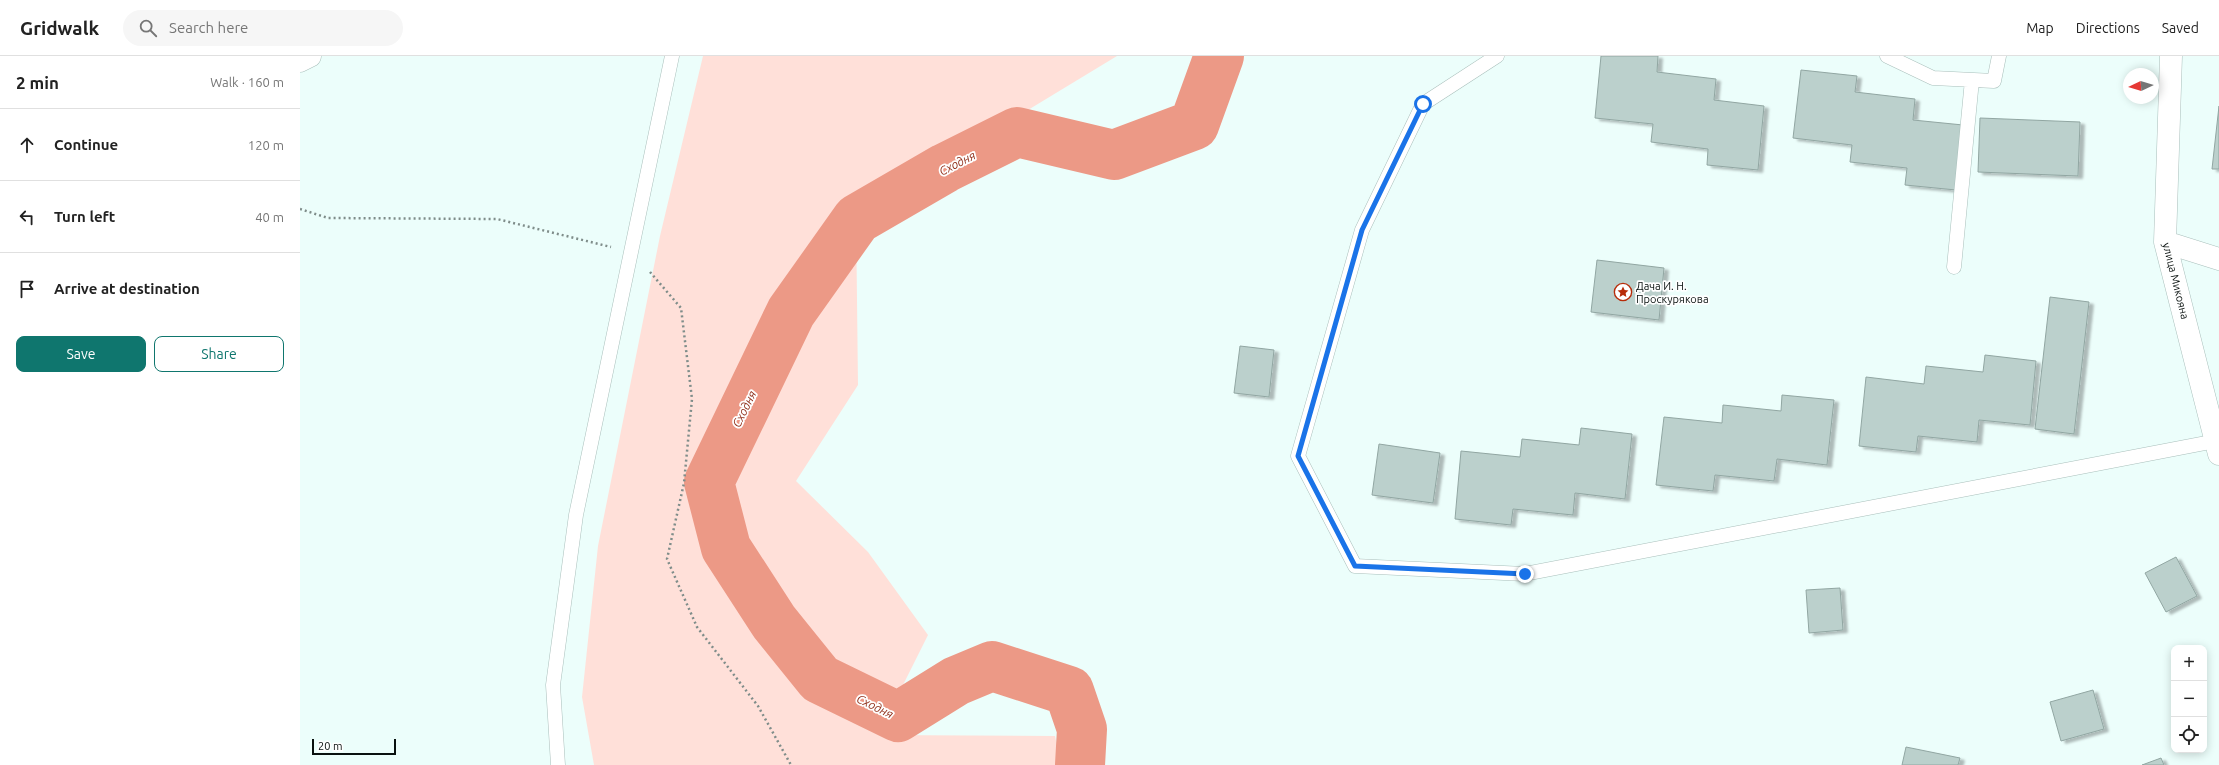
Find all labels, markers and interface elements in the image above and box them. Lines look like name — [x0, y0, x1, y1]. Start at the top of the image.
search box — [123, 10, 403, 46]
text: Gridwalk — [20, 17, 99, 39]
icon: search — [137, 17, 159, 39]
text: Search here — [169, 19, 248, 36]
text: Map — [2026, 20, 2054, 36]
text: Directions — [2076, 20, 2140, 36]
text: Saved — [2162, 20, 2199, 36]
north arrow — [2123, 68, 2159, 104]
text: 2 min — [16, 73, 59, 92]
text: Walk · 160 m — [210, 75, 284, 89]
route start — [1414, 95, 1432, 113]
icon: ahead — [16, 134, 38, 156]
text: Continue — [54, 136, 118, 153]
text: 120 m — [248, 138, 284, 152]
water label: Сходня — [937, 148, 977, 178]
icon: left — [16, 206, 38, 228]
text: Turn left — [54, 208, 115, 225]
text: 40 m — [255, 210, 284, 224]
street label: улица Микояна — [2161, 241, 2191, 321]
icon: arrive — [16, 278, 38, 300]
text: Arrive at destination — [54, 280, 200, 297]
place label: Дача И. Н. Проскурякова — [1636, 280, 1709, 305]
place icon: Дача И. Н. Проскурякова — [1613, 282, 1633, 302]
button: Save — [16, 336, 146, 372]
button: Share — [154, 336, 284, 372]
water label: Сходня — [730, 389, 758, 429]
route end — [1516, 565, 1534, 583]
map controls — [2171, 645, 2207, 753]
button: + — [2171, 645, 2207, 681]
button: − — [2171, 681, 2207, 717]
water label: Сходня — [855, 692, 895, 720]
button: locate — [2171, 717, 2207, 753]
scale bar — [312, 737, 396, 756]
text: 20 m — [318, 740, 342, 752]

